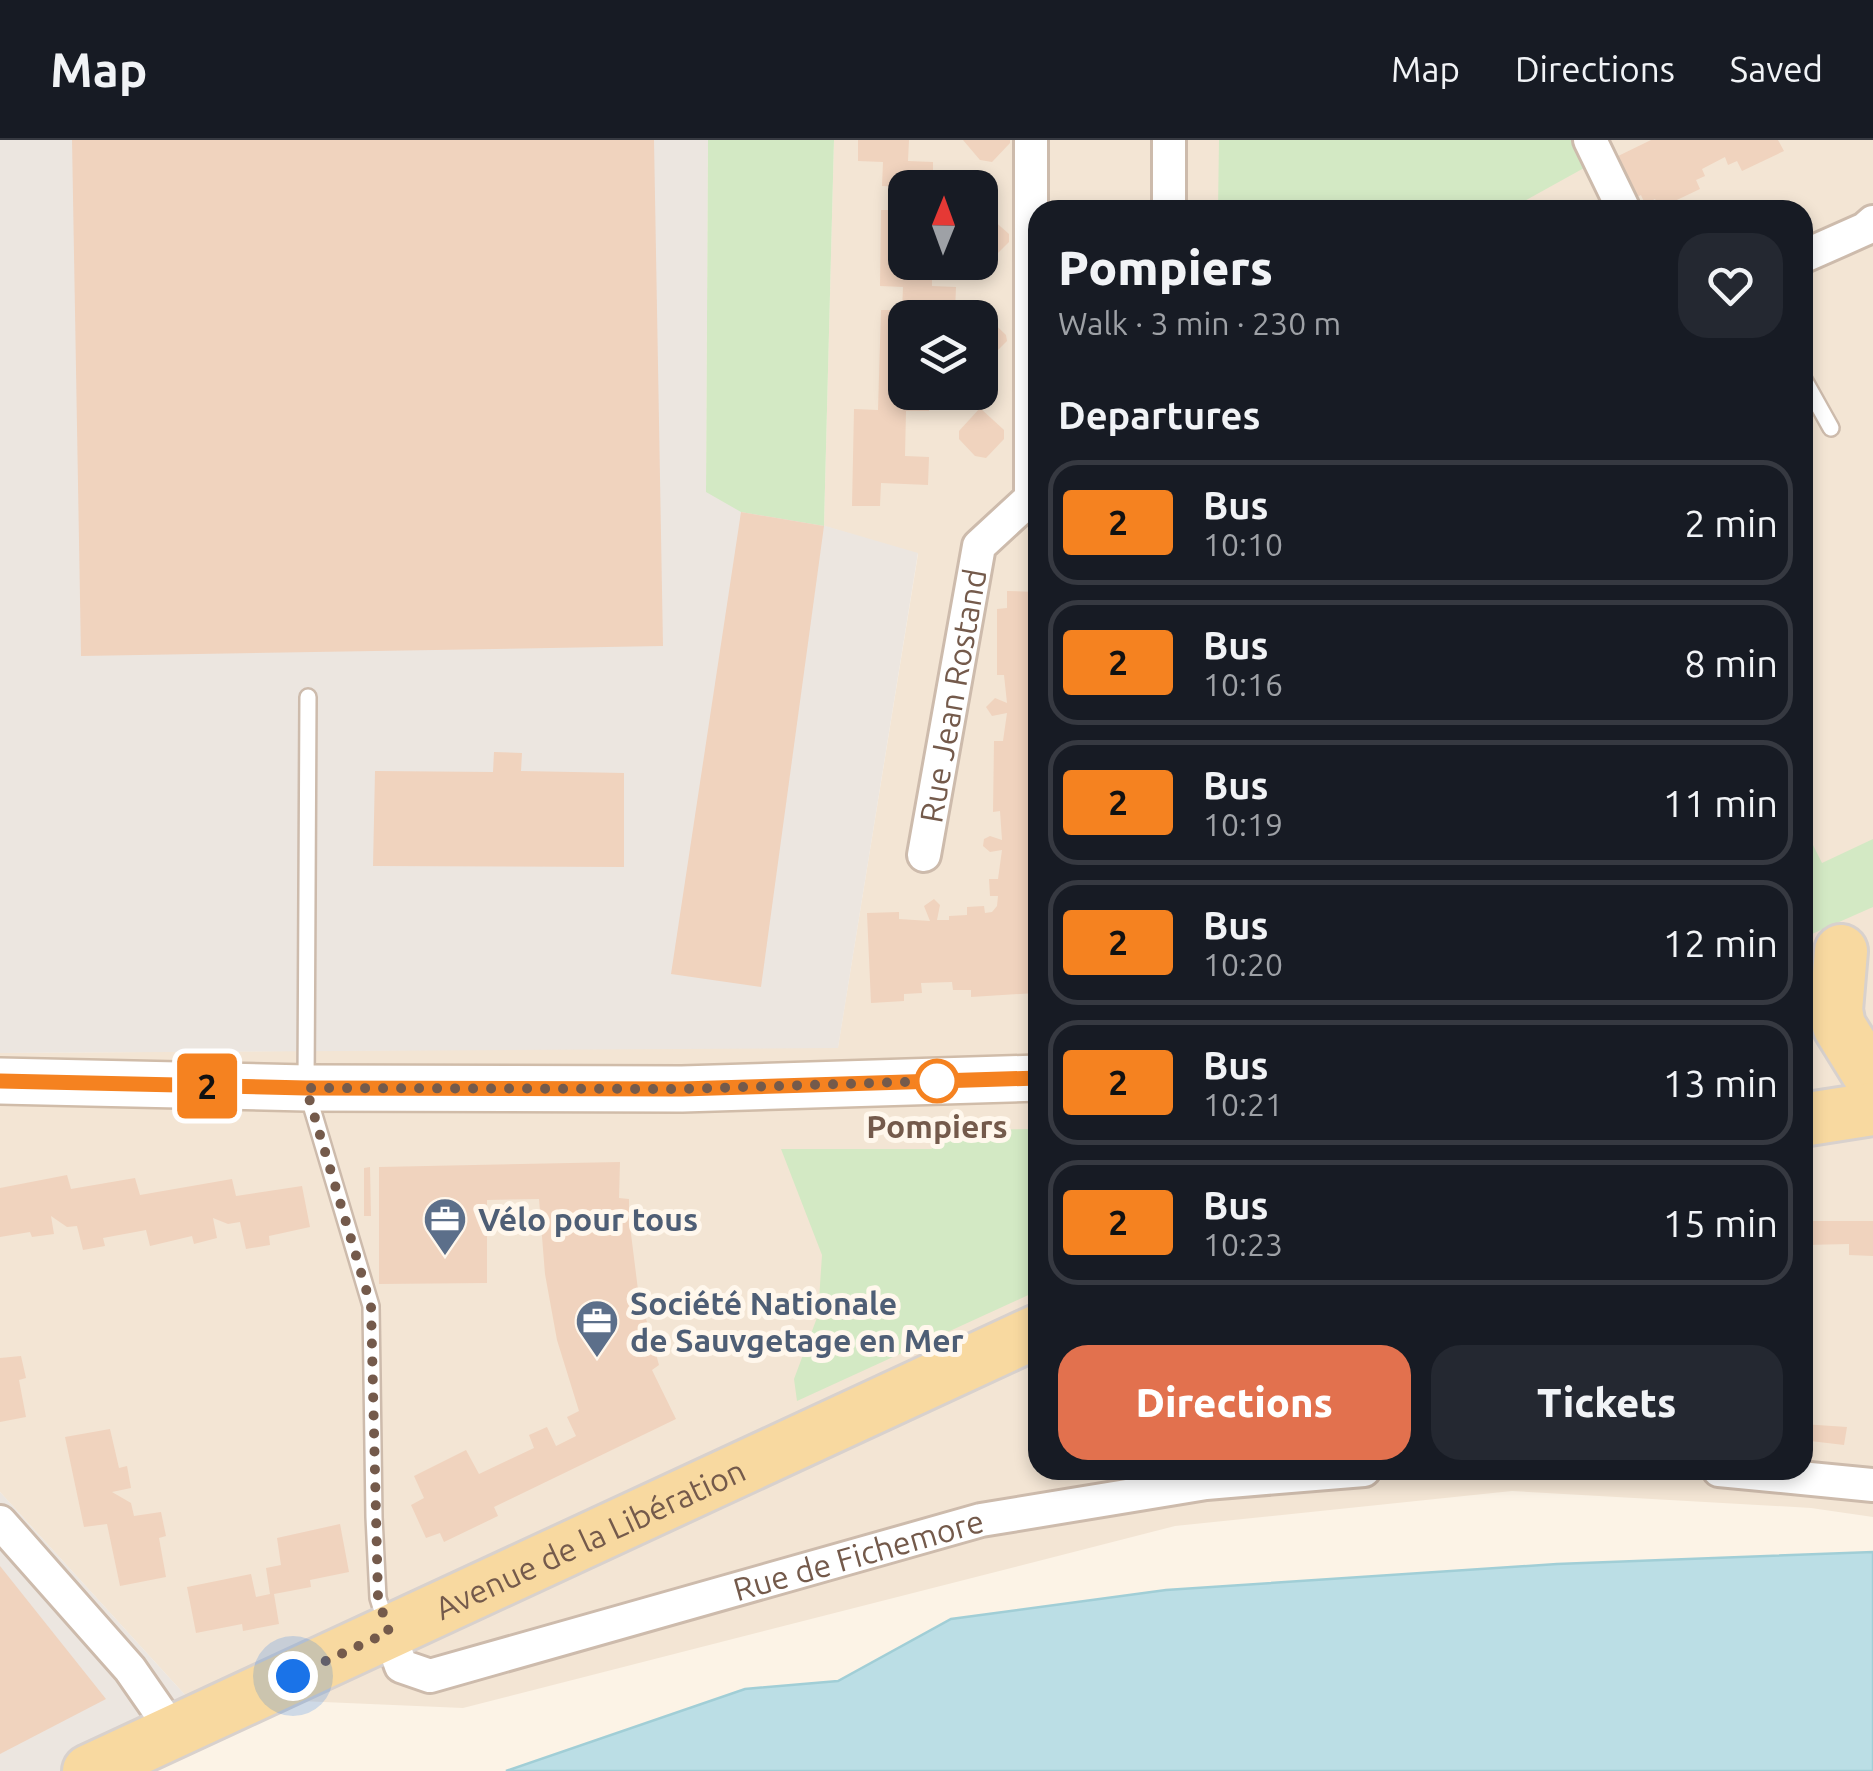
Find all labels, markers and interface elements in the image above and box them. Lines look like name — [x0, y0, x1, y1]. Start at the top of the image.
text: Map — [50, 42, 148, 96]
text: Map — [1391, 49, 1460, 89]
text: Directions — [1515, 49, 1675, 89]
text: Saved — [1730, 49, 1823, 89]
north arrow — [888, 170, 998, 280]
map controls — [888, 170, 998, 410]
button: heart — [1678, 233, 1783, 338]
text: Pompiers — [1058, 240, 1273, 294]
button: layers — [888, 300, 998, 410]
text: Walk · 3 min · 230 m — [1058, 305, 1341, 341]
text: Departures — [1058, 394, 1260, 436]
text: Bus — [1203, 484, 1268, 526]
text: 2 — [1108, 502, 1128, 542]
text: 2 min — [1684, 502, 1778, 544]
text: 10:10 — [1203, 526, 1283, 562]
street label: Rue Jean Rostand — [912, 566, 993, 825]
text: Bus — [1203, 624, 1268, 666]
text: 2 — [1108, 642, 1128, 682]
text: 8 min — [1684, 642, 1778, 684]
text: 10:16 — [1203, 666, 1283, 702]
text: Bus — [1203, 764, 1268, 806]
text: 2 — [1108, 782, 1128, 822]
text: 11 min — [1663, 782, 1778, 824]
text: 10:19 — [1203, 806, 1283, 842]
text: Bus — [1203, 904, 1268, 946]
text: 2 — [1108, 922, 1128, 962]
text: 12 min — [1663, 922, 1778, 964]
text: 10:20 — [1203, 946, 1283, 982]
text: Bus — [1203, 1044, 1268, 1086]
line badge: 2 — [174, 1054, 240, 1118]
marker: Pompiers — [916, 1060, 958, 1102]
text: 2 — [1108, 1062, 1128, 1102]
text: 13 min — [1663, 1062, 1778, 1104]
text: 2 — [197, 1066, 217, 1106]
text: 10:21 — [1203, 1086, 1283, 1122]
place label: Pompiers — [866, 1108, 1008, 1144]
text: Bus — [1203, 1184, 1268, 1226]
office icon: Vélo pour tous — [422, 1196, 468, 1257]
place label: Vélo pour tous — [478, 1201, 698, 1237]
text: 2 — [1108, 1202, 1128, 1242]
text: 15 min — [1663, 1202, 1778, 1244]
text: 10:23 — [1203, 1226, 1283, 1262]
place label: Société Nationale de Sauvgetage en Mer — [630, 1285, 964, 1358]
office icon: Société Nationale de Sauvgetage en Mer — [574, 1298, 620, 1359]
button: Directions — [1058, 1345, 1411, 1460]
button: Tickets — [1431, 1345, 1783, 1460]
street label: Avenue de la Libération — [429, 1451, 750, 1626]
street label: Rue de Fichemore — [729, 1502, 988, 1607]
your location — [268, 1651, 318, 1701]

